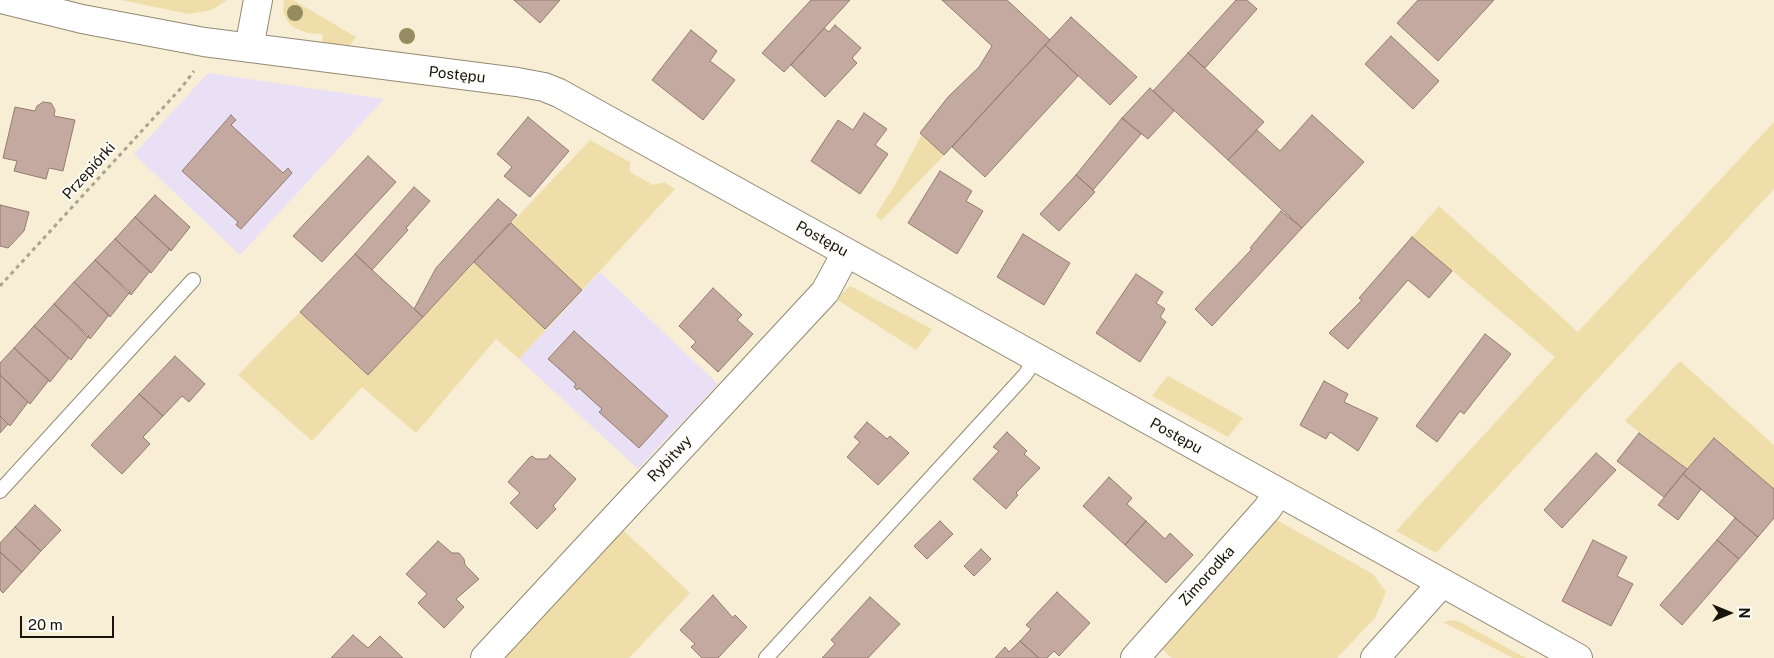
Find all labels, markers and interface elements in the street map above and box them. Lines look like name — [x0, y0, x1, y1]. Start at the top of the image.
street label: Postępu — [428, 63, 486, 87]
street label: Przepiórki — [59, 139, 119, 203]
street label: Postępu — [793, 217, 851, 261]
street label: Postępu — [1147, 414, 1205, 458]
street label: Rybitwy — [644, 432, 696, 486]
street label: Zimorodka — [1175, 542, 1239, 610]
north arrow — [1704, 588, 1754, 638]
scale bar — [22, 606, 116, 638]
text: N — [1736, 608, 1752, 618]
text: 20 m — [28, 616, 63, 633]

